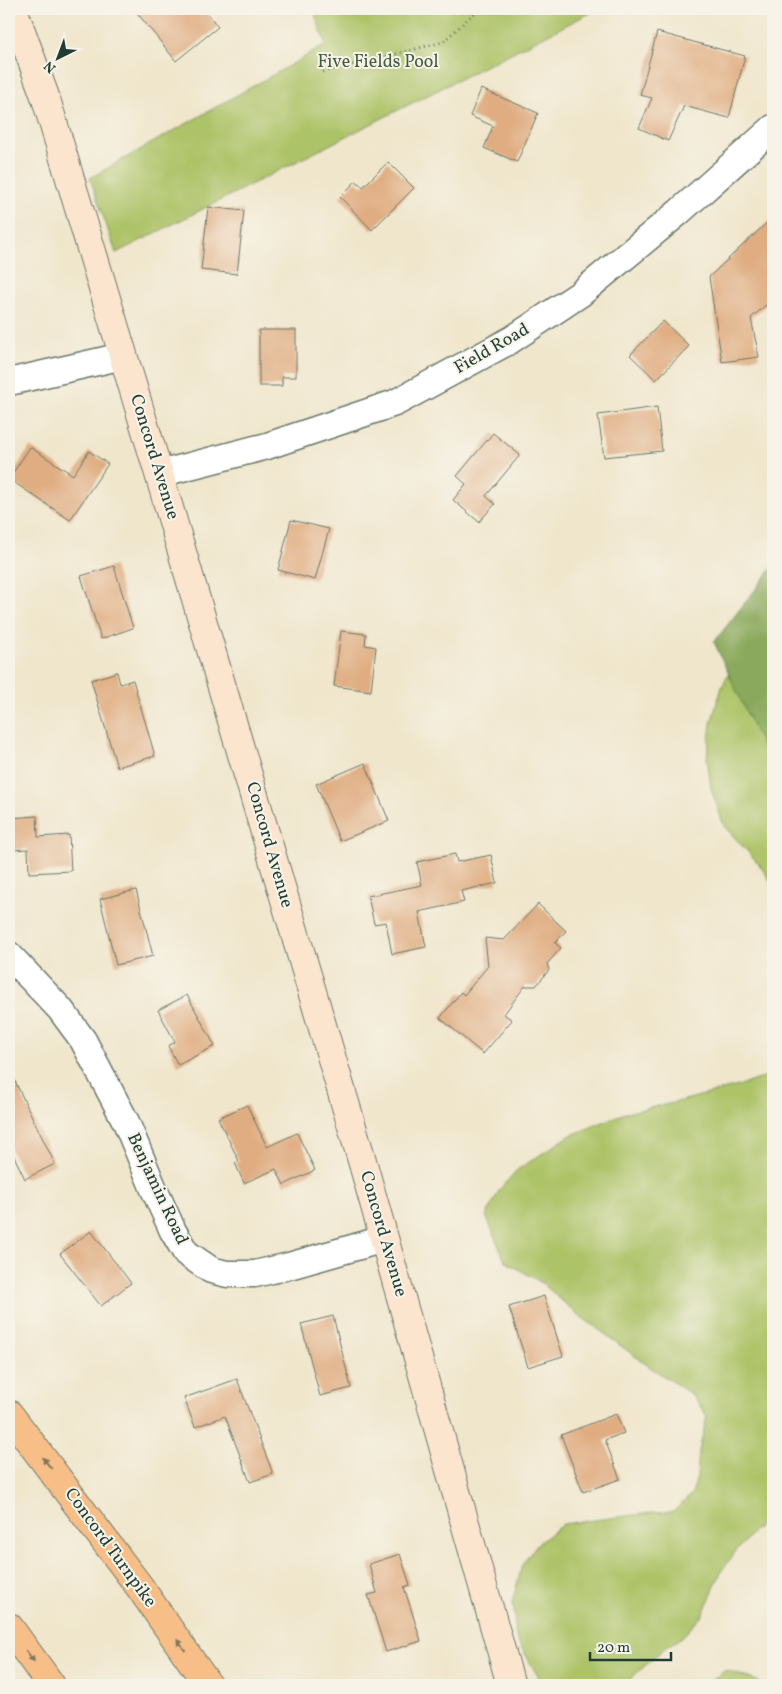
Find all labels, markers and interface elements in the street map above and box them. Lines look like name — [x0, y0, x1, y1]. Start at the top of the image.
north arrow — [32, 32, 82, 82]
park label: Five Fields Pool — [317, 50, 439, 75]
text: N — [40, 56, 60, 77]
street label: Field Road — [450, 317, 534, 381]
street label: Concord Avenue — [123, 391, 185, 523]
street label: Concord Avenue — [239, 779, 299, 911]
street label: Benjamin Road — [120, 1129, 194, 1249]
street label: Concord Avenue — [353, 1168, 413, 1300]
one-way arrow — [42, 1456, 52, 1470]
street label: Concord Turnpike — [58, 1483, 162, 1613]
scale bar — [590, 1629, 671, 1661]
one-way arrow — [176, 1638, 186, 1652]
text: 20 m — [597, 1638, 630, 1659]
one-way arrow — [25, 1649, 35, 1663]

